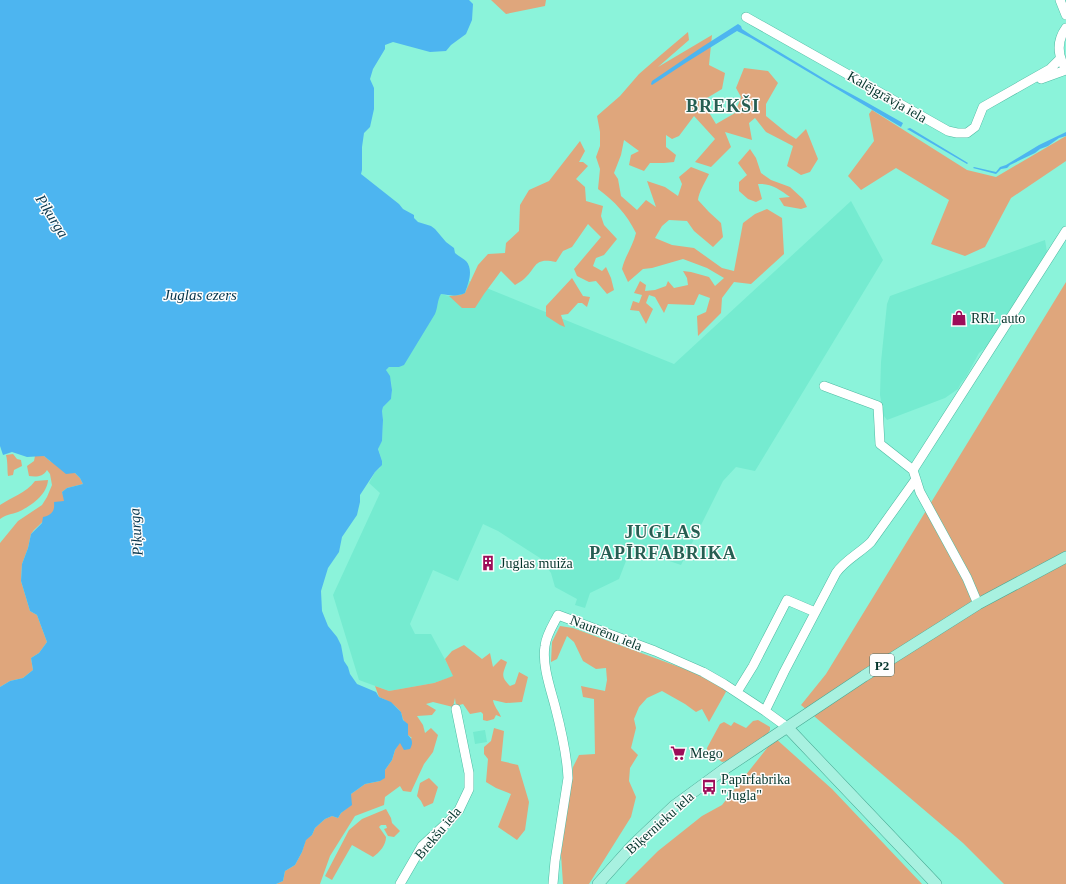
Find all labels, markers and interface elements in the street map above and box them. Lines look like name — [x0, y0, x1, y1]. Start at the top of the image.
street label: Kalējgrāvja iela — [845, 68, 930, 126]
district label: BREKŠI — [686, 95, 760, 116]
water label: Piķurga — [31, 191, 71, 241]
water label: Juglas ezers — [163, 287, 237, 303]
shop icon: RRL auto — [950, 309, 968, 327]
place label: RRL auto — [971, 311, 1025, 326]
water label: Piķurga — [126, 508, 147, 557]
district label: JUGLAS PAPĪRFABRIKA — [589, 522, 737, 563]
building icon: Juglas muiža — [479, 554, 497, 572]
place label: Juglas muiža — [500, 556, 573, 571]
street label: Nautrēnu iela — [568, 612, 645, 654]
road number: P2 — [870, 654, 894, 676]
supermarket icon: Mego — [669, 744, 687, 762]
place label: Mego — [690, 746, 723, 761]
place label: Papīrfabrika "Jugla" — [721, 772, 791, 803]
bus stop icon: Papīrfabrika "Jugla" — [700, 778, 718, 796]
street label: Biķernieku iela — [623, 788, 698, 858]
street label: Brekšu iela — [412, 803, 465, 862]

